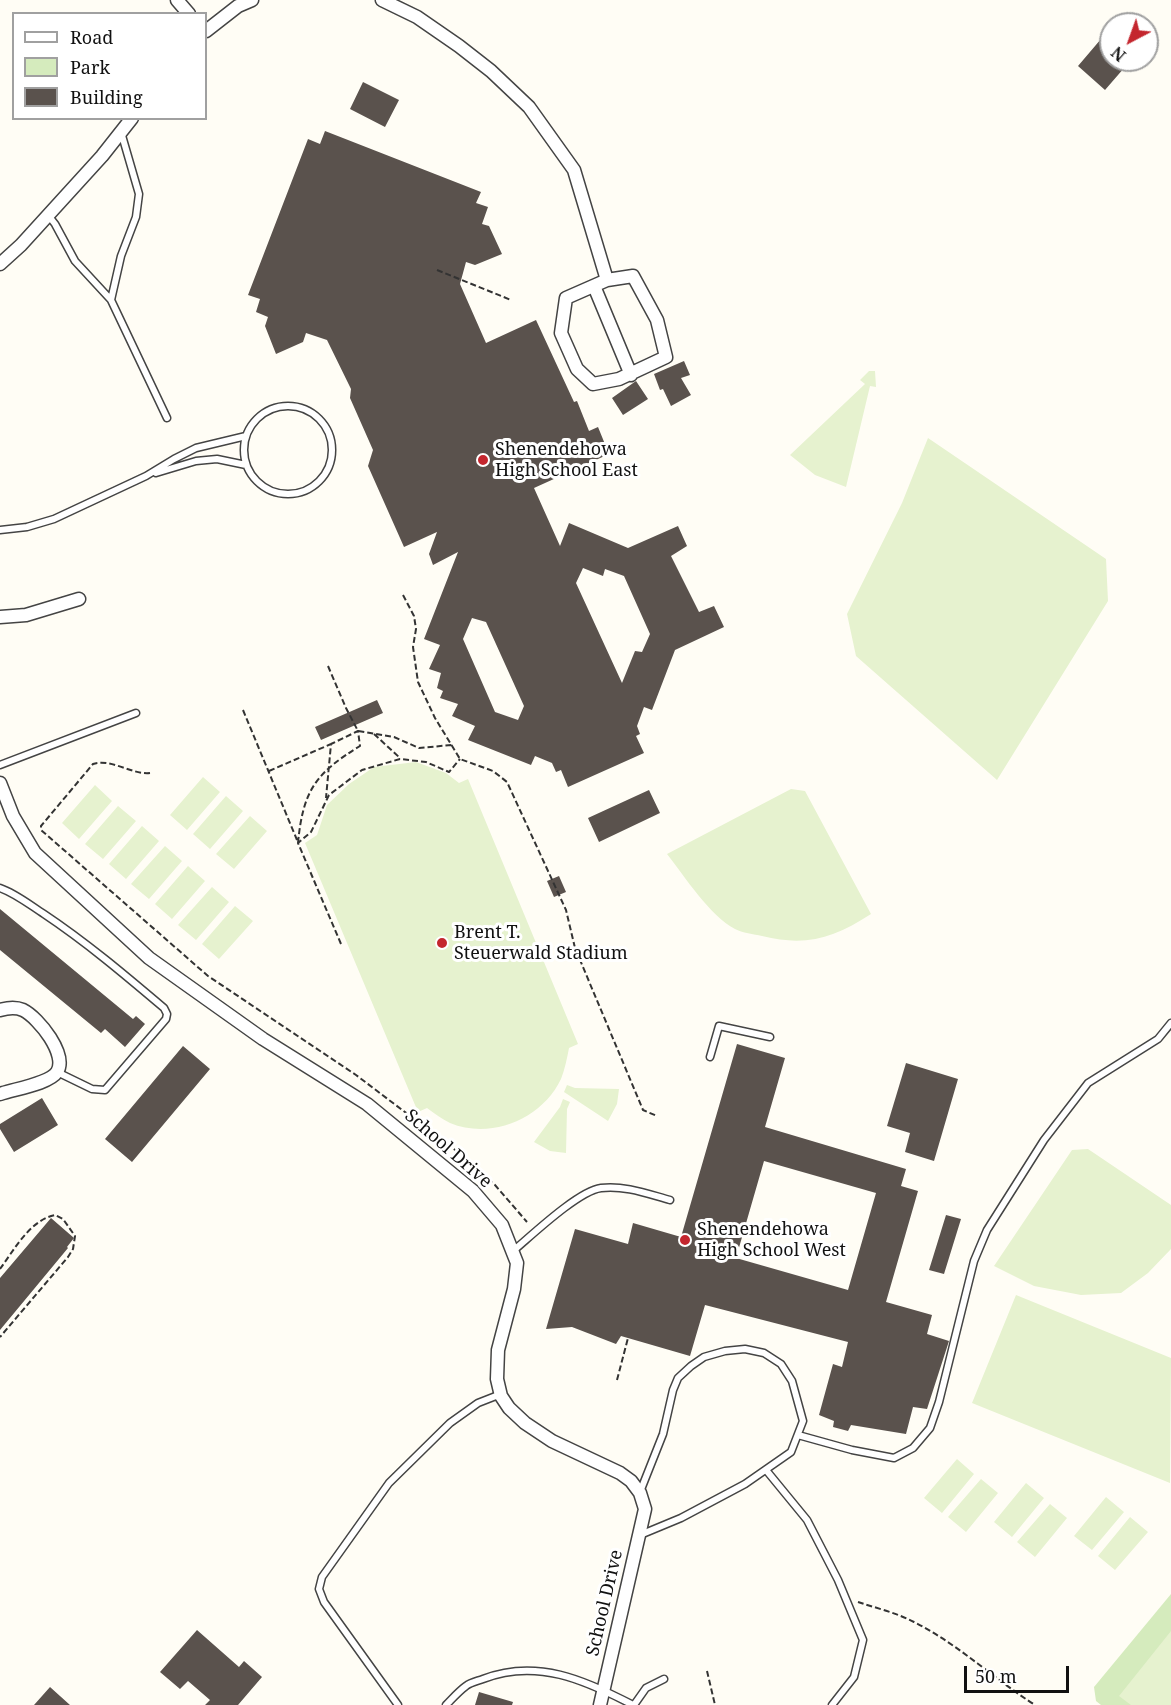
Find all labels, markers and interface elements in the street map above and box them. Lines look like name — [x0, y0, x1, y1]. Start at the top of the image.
legend — [12, 12, 207, 120]
north arrow — [1099, 12, 1159, 72]
text: Road — [70, 25, 113, 49]
text: N — [1107, 42, 1130, 67]
text: Park — [70, 55, 110, 79]
text: Building — [70, 85, 143, 109]
place label: Shenendehowa High School East — [495, 439, 638, 482]
marker: Shenendehowa High School East — [476, 453, 490, 467]
place label: Brent T. Steuerwald Stadium — [454, 922, 628, 964]
marker: Brent T. Steuerwald Stadium — [435, 936, 449, 950]
street label: School Drive — [400, 1105, 496, 1193]
place label: Shenendehowa High School West — [697, 1219, 846, 1262]
marker: Shenendehowa High School West — [678, 1233, 692, 1247]
street label: School Drive — [582, 1548, 628, 1658]
scale bar — [967, 1654, 1072, 1692]
text: 50 m — [975, 1664, 1017, 1688]

